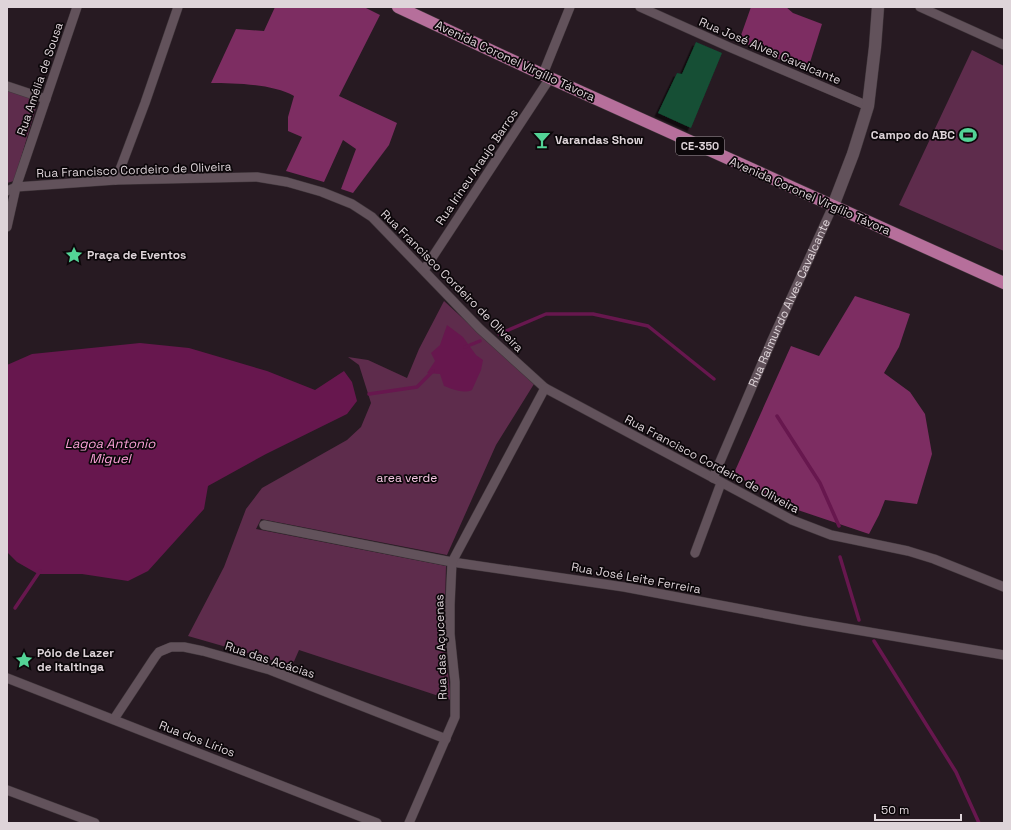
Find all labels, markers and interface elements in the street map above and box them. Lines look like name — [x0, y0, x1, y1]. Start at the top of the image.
street label: Rua José Alves Cavalcante — [697, 14, 843, 88]
street label: Avenida Coronel Virgílio Távora — [432, 17, 598, 105]
street label: Rua Amélia de Sousa — [13, 20, 67, 138]
street label: Rua Irineu Araujo Barros — [432, 106, 522, 228]
sports icon: Campo do ABC — [958, 125, 978, 145]
place label: Campo do ABC — [871, 127, 955, 143]
bar icon: Varandas Show — [532, 130, 552, 150]
place label: Varandas Show — [555, 132, 643, 148]
road number: CE-350 — [676, 137, 724, 155]
street label: Avenida Coronel Virgílio Távora — [727, 153, 893, 239]
street label: Rua Francisco Cordeiro de Oliveira — [36, 159, 232, 181]
street label: Rua Francisco Cordeiro de Oliveira — [377, 206, 527, 356]
street label: Rua Raimundo Alves Cavalcante — [745, 216, 834, 390]
place icon: Praça de Eventos — [64, 245, 84, 265]
place label: Praça de Eventos — [87, 247, 186, 263]
street label: Rua Francisco Cordeiro de Oliveira — [622, 411, 802, 517]
water label: Lagoa Antonio Miguel — [65, 435, 156, 467]
park label: area verde — [377, 470, 437, 486]
street label: Rua José Leite Ferreira — [570, 559, 702, 597]
street label: Rua das Açucenas — [431, 594, 451, 700]
street label: Rua das Acácias — [223, 638, 317, 682]
place label: Pólo de Lazer de Itaitinga — [37, 645, 114, 675]
place icon: Pólo de Lazer de Itaitinga — [14, 650, 34, 670]
street label: Rua dos Lírios — [157, 717, 237, 761]
scale bar — [875, 796, 961, 822]
text: 50 m — [881, 802, 909, 818]

